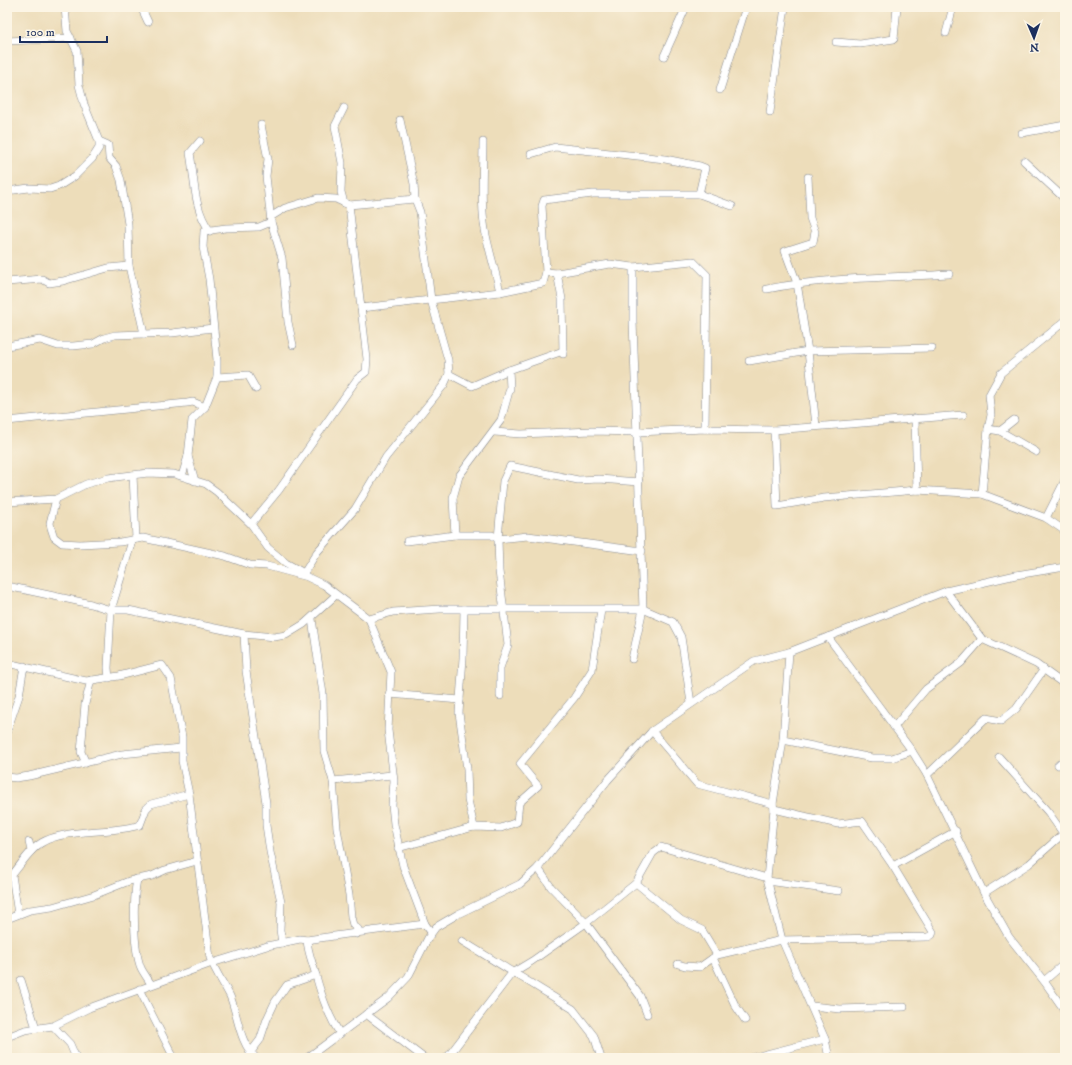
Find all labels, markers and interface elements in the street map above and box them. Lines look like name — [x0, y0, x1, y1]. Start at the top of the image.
scale bar — [20, 18, 107, 44]
north arrow — [1014, 18, 1054, 58]
text: 100 m — [26, 25, 55, 40]
text: N — [1030, 40, 1039, 54]

